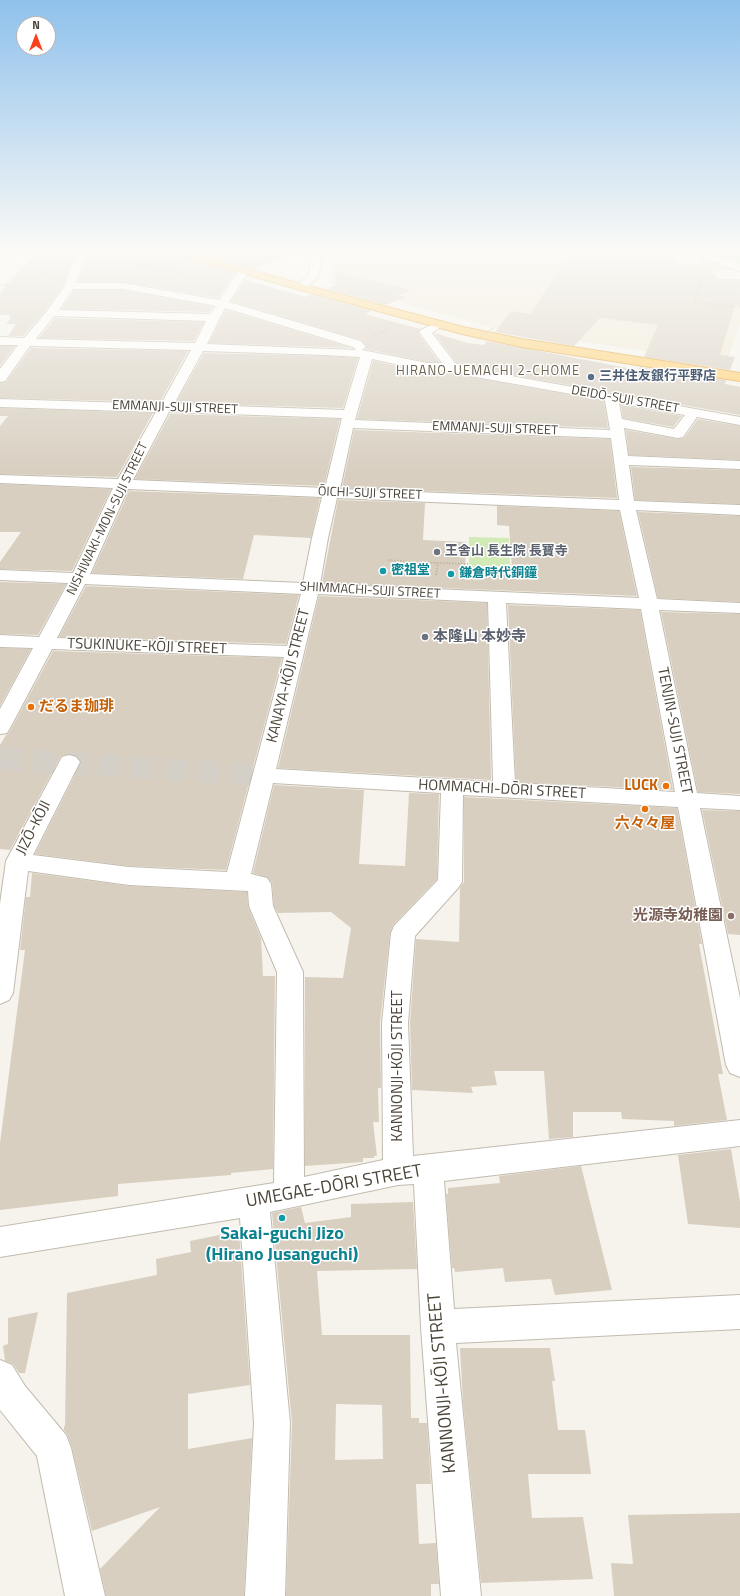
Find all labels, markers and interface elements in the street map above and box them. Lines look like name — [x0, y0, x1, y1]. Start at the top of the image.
north arrow — [16, 16, 56, 56]
text: N — [32, 17, 40, 33]
district label: HIRANO-UEMACHI 2-CHOME — [396, 364, 580, 380]
place label: 三井住友銀行平野店 — [599, 369, 716, 385]
marker: 三井住友銀行平野店 — [586, 372, 596, 382]
street label: DEIDŌ-SUJI STREET — [570, 383, 680, 417]
street label: EMMANJI-SUJI STREET — [112, 398, 238, 418]
street label: EMMANJI-SUJI STREET — [432, 419, 558, 439]
street label: NISHIWAKI-MON-SUJI STREET — [64, 440, 152, 598]
street label: ŌICHI-SUJI STREET — [318, 484, 422, 504]
place label: 王舎山 長生院 長寶寺 — [445, 544, 568, 560]
marker: 王舎山 長生院 長寶寺 — [432, 547, 442, 557]
place label: 密祖堂 — [391, 563, 430, 579]
marker: 密祖堂 — [378, 566, 388, 576]
place label: 鎌倉時代銅鐘 — [459, 566, 537, 582]
marker: 鎌倉時代銅鐘 — [446, 569, 456, 579]
street label: SHIMMACHI-SUJI STREET — [299, 580, 441, 602]
street label: KANAYA-KŌJI STREET — [264, 607, 314, 745]
place label: 本隆山 本妙寺 — [433, 628, 526, 646]
marker: 本隆山 本妙寺 — [420, 632, 430, 642]
street label: TSUKINUKE-KŌJI STREET — [67, 635, 227, 659]
street label: TENJIN-SUJI STREET — [653, 666, 695, 796]
place label: だるま珈琲 — [39, 698, 114, 716]
marker: だるま珈琲 — [26, 702, 36, 712]
street label: HOMMACHI-DŌRI STREET — [418, 777, 586, 803]
place label: LUCK — [624, 777, 658, 795]
marker: LUCK — [661, 781, 671, 791]
street label: JIZŌ-KŌJI — [13, 798, 55, 858]
marker: 六々々屋 — [640, 804, 650, 814]
place label: 六々々屋 — [615, 815, 675, 833]
place label: 光源寺幼稚園 — [633, 907, 723, 925]
marker: 光源寺幼稚園 — [726, 911, 736, 921]
street label: KANNONJI-KŌJI STREET — [389, 990, 407, 1142]
street label: UMEGAE-DŌRI STREET — [244, 1161, 424, 1213]
marker: Sakai-guchi Jizo (Hirano Jusanguchi) — [277, 1213, 287, 1223]
place label: Sakai-guchi Jizo (Hirano Jusanguchi) — [206, 1224, 358, 1266]
street label: KANNONJI-KŌJI STREET — [424, 1292, 462, 1474]

